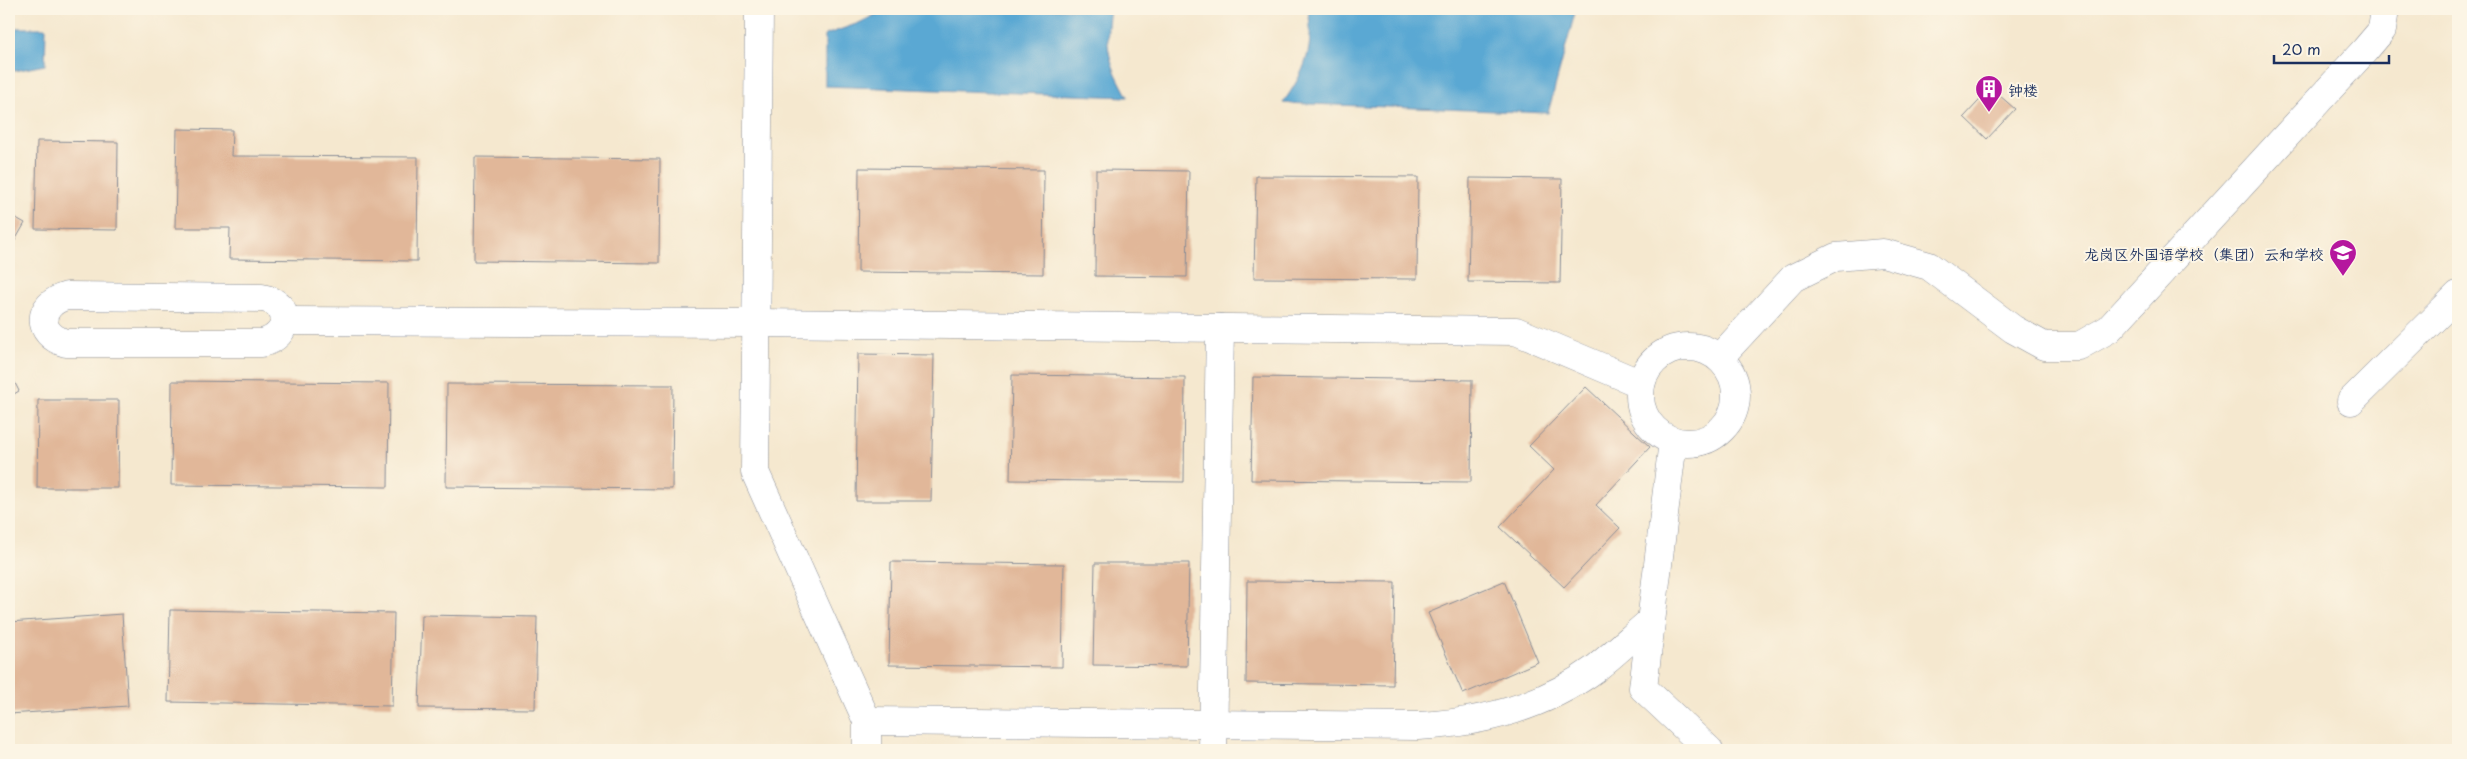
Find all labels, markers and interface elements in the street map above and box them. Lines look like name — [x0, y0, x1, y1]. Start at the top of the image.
scale bar — [2274, 32, 2390, 64]
text: 20 m — [2282, 37, 2321, 60]
building icon: 钟楼 — [1974, 74, 2004, 113]
place label: 钟楼 — [2008, 78, 2038, 101]
school or university icon: 龙岗区外国语学校（集团）云和学校 — [2328, 238, 2358, 277]
place label: 龙岗区外国语学校（集团）云和学校 — [2084, 242, 2324, 265]

